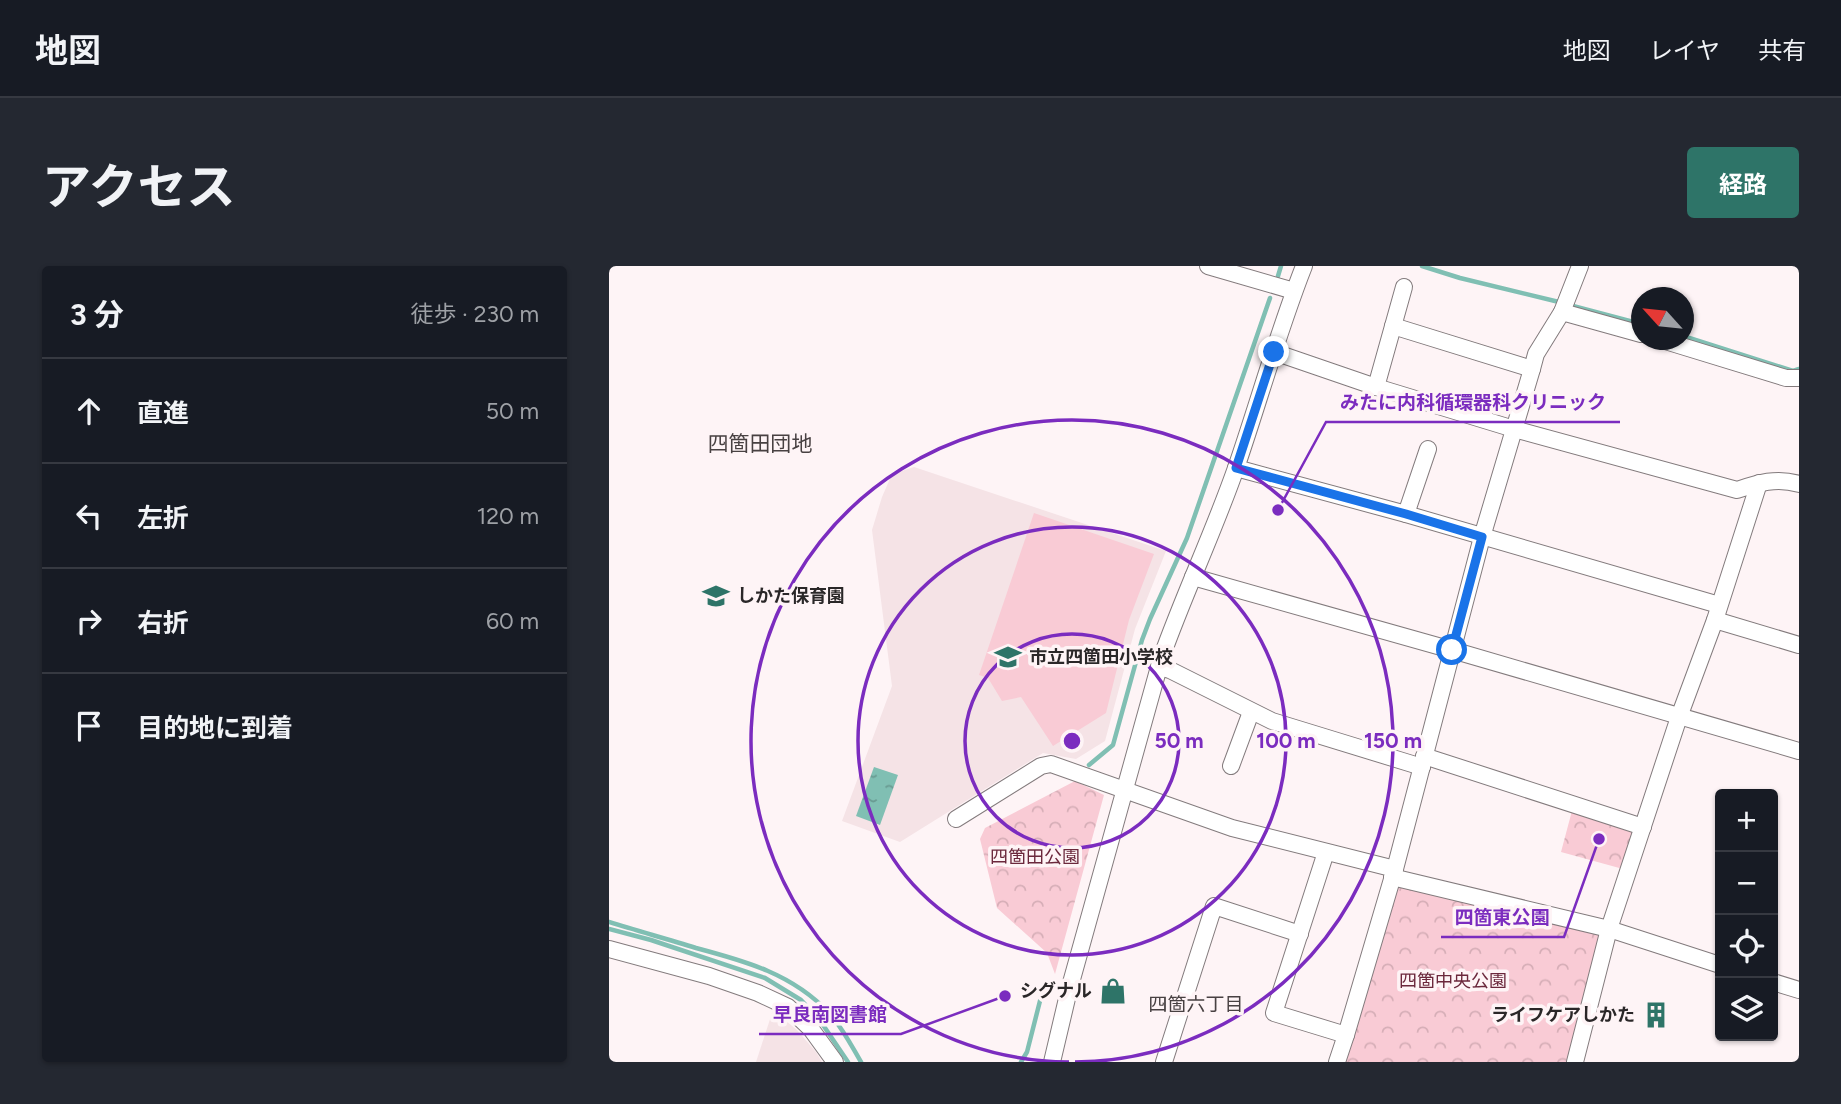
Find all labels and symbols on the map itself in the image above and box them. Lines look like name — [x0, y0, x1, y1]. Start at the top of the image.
north arrow — [1631, 287, 1694, 350]
route end — [1258, 336, 1289, 367]
callout: みたに内科循環器科クリニック — [1326, 382, 1620, 422]
text: みたに内科循環器科クリニック — [1340, 391, 1606, 414]
district label: 四箇田団地 — [708, 431, 813, 456]
school or university icon: しかた保育園 — [701, 581, 731, 611]
place label: しかた保育園 — [737, 585, 845, 607]
route start — [1436, 634, 1467, 665]
school or university icon: 市立四箇田小学校 — [993, 642, 1023, 672]
place label: 市立四箇田小学校 — [1029, 646, 1173, 668]
text: 50 m — [1154, 728, 1204, 753]
text: 100 m — [1256, 728, 1316, 753]
text: 150 m — [1364, 728, 1422, 753]
centre of rings — [1060, 729, 1084, 753]
park label: 四箇田公園 — [990, 846, 1080, 868]
callout: 四箇東公園 — [1441, 897, 1564, 937]
text: 四箇東公園 — [1454, 906, 1550, 929]
park label: 四箇中央公園 — [1399, 970, 1507, 992]
shop icon: シグナル — [1098, 976, 1128, 1006]
place label: シグナル — [1020, 980, 1092, 1002]
district label: 四箇六丁目 — [1148, 993, 1244, 1016]
callout: 早良南図書館 — [759, 994, 901, 1034]
building icon: ライフケアしかた — [1641, 1000, 1671, 1030]
text: 早良南図書館 — [773, 1003, 887, 1026]
place label: ライフケアしかた — [1491, 1004, 1635, 1026]

